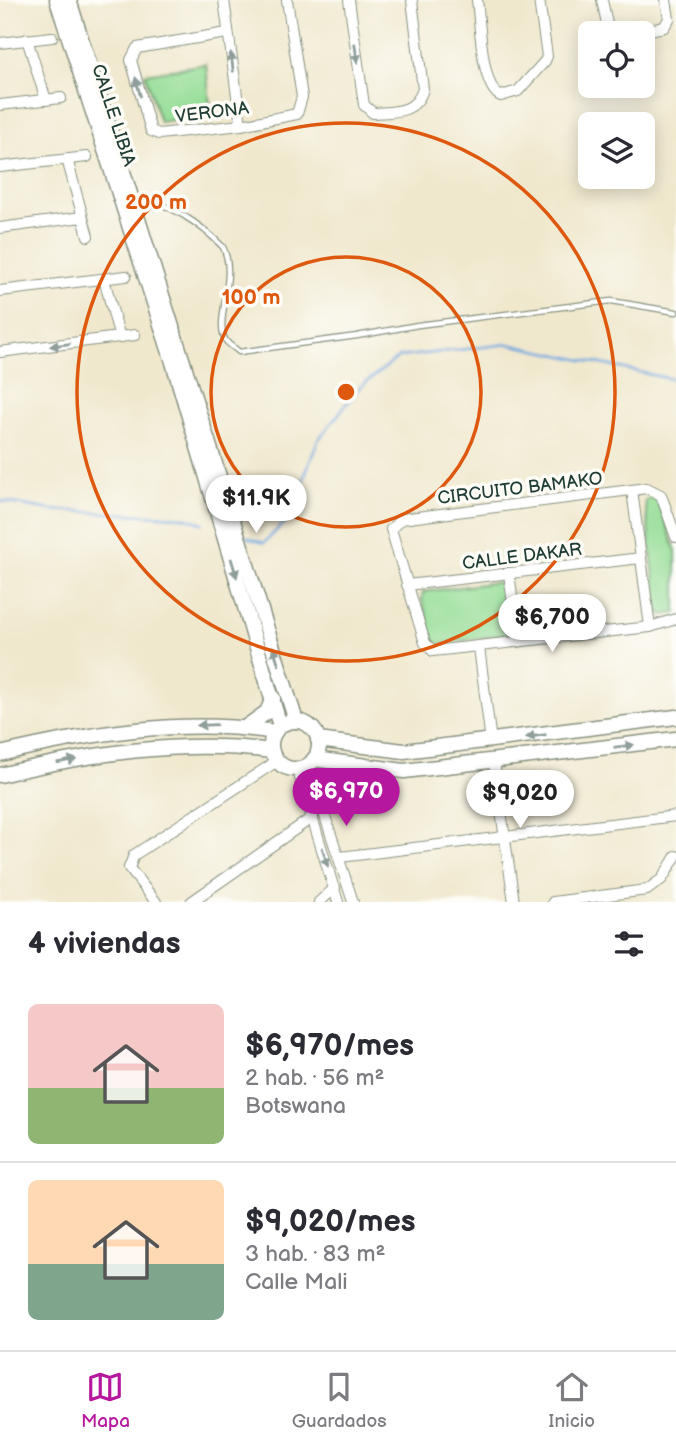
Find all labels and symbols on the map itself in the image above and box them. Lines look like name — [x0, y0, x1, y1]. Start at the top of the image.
one-way arrow — [351, 42, 362, 64]
one-way arrow — [226, 51, 237, 73]
street label: CALLE LIBIA — [87, 61, 140, 169]
one-way arrow — [132, 76, 143, 98]
street label: VERONA — [174, 98, 250, 127]
text: 200 m — [125, 190, 187, 215]
text: 100 m — [222, 285, 280, 310]
one-way arrow — [49, 340, 71, 351]
centre of rings — [334, 380, 358, 404]
street label: CIRCUITO BAMAKO — [436, 468, 604, 509]
pin: $11.9K — [199, 476, 313, 535]
street label: CALLE DAKAR — [461, 539, 583, 574]
one-way arrow — [230, 558, 240, 579]
pin: $6,700 — [495, 594, 609, 654]
one-way arrow — [270, 645, 280, 666]
one-way arrow — [196, 720, 218, 731]
one-way arrow — [524, 731, 546, 742]
one-way arrow — [614, 740, 636, 751]
one-way arrow — [56, 755, 78, 766]
pin: $6,970 — [289, 768, 403, 828]
pin: $9,020 — [463, 770, 577, 830]
one-way arrow — [321, 847, 331, 868]

